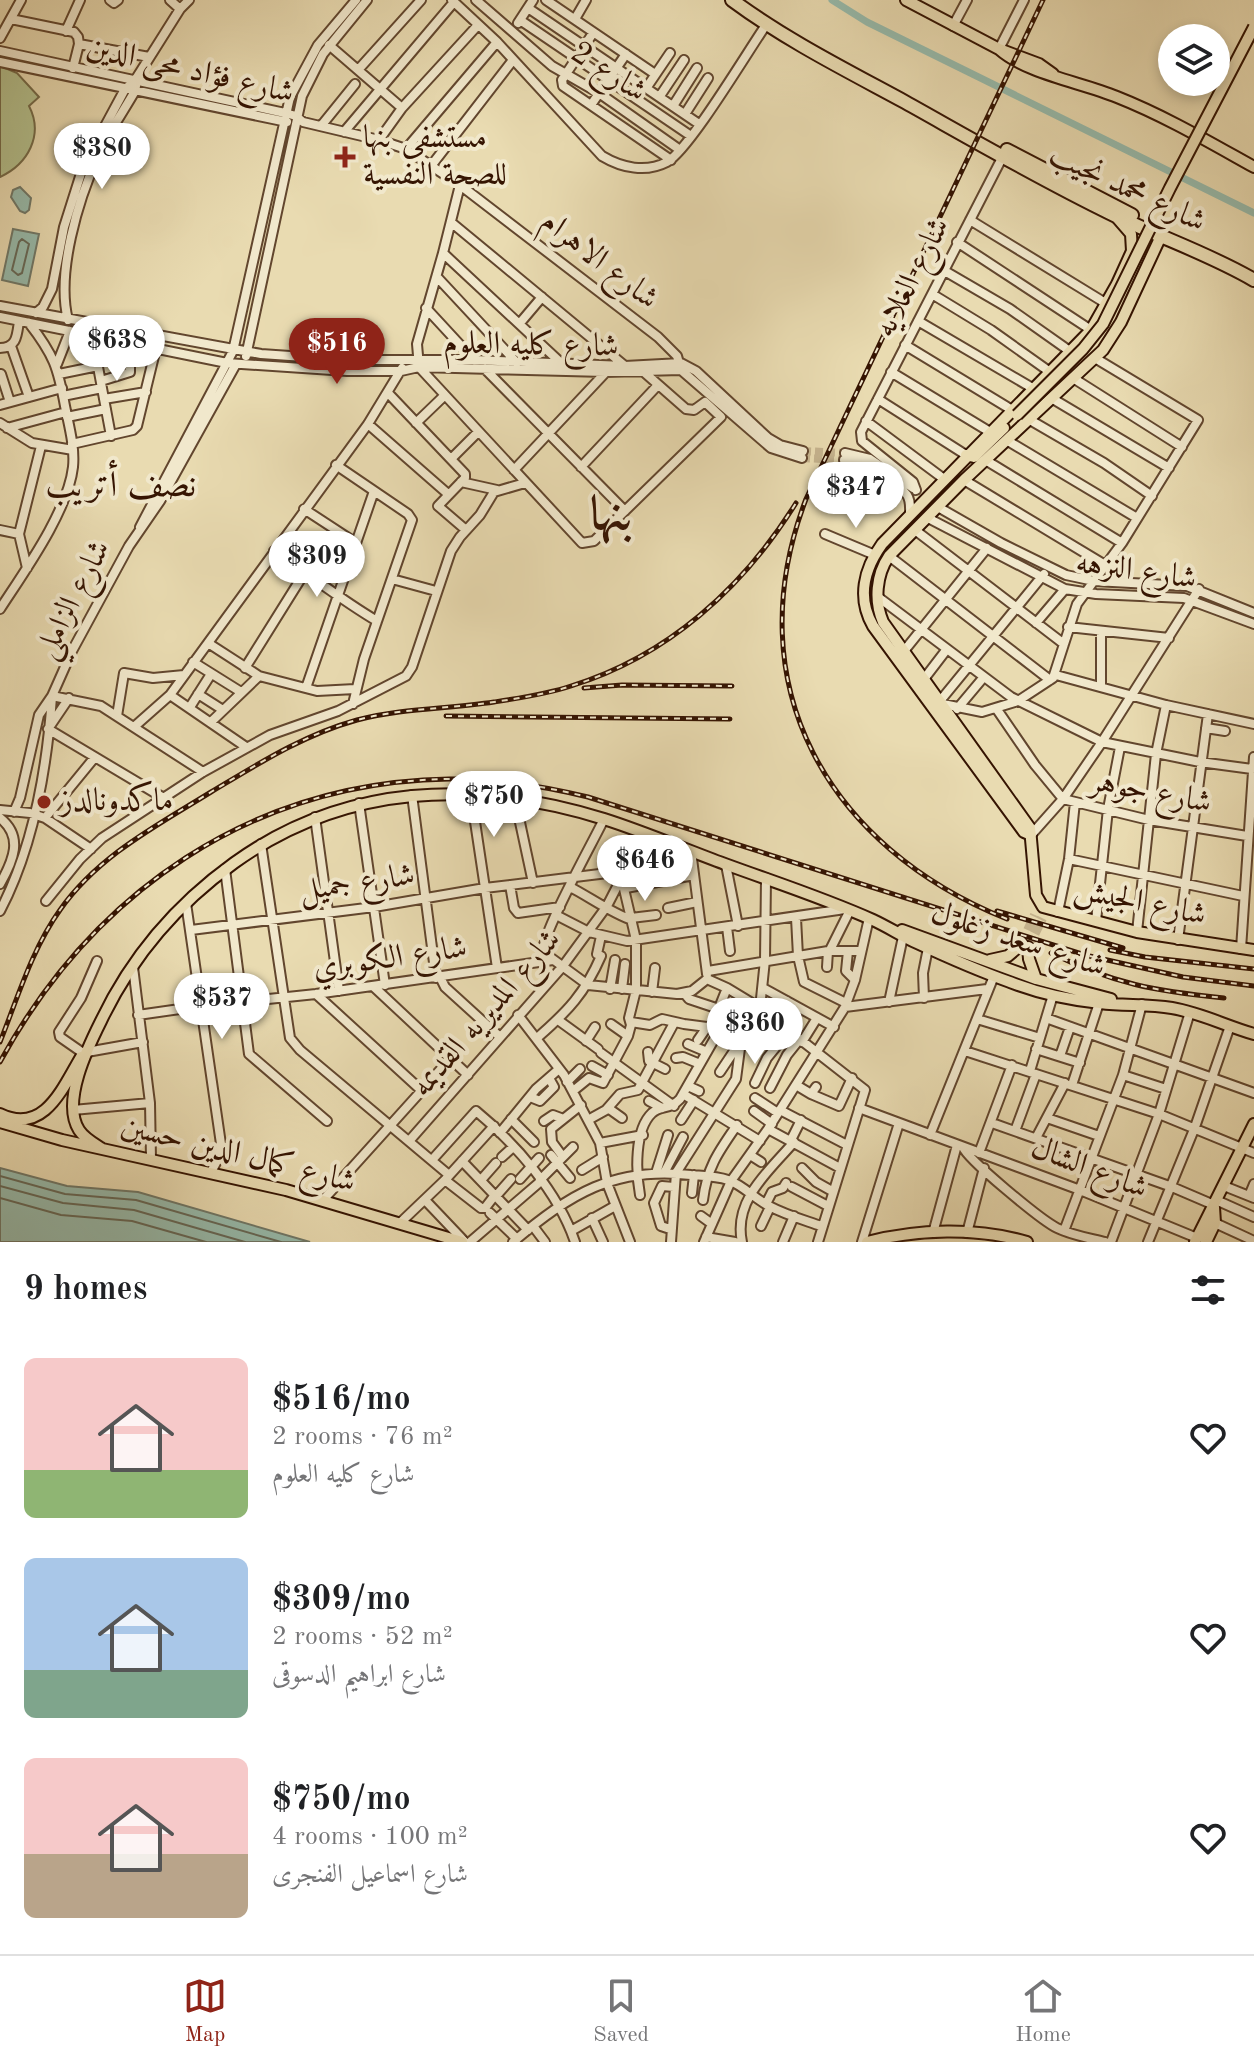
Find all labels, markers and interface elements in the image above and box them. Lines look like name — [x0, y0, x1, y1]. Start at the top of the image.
map controls — [1158, 24, 1230, 96]
button: layers — [1158, 24, 1230, 96]
street label: شارع فؤاد محى الدين — [81, 32, 297, 118]
street label: شارع 2 — [560, 37, 652, 116]
pin: $380 — [55, 123, 149, 191]
place label: مستشفى بنها للصحة النفسية — [363, 123, 507, 192]
text: $380 — [72, 136, 132, 162]
street label: شارع محمد نجيب — [1040, 138, 1211, 246]
marker: مستشفى بنها للصحة النفسية — [334, 146, 356, 168]
street label: شارع الاهرام — [529, 206, 664, 323]
street label: شارع الغلايه — [869, 213, 964, 346]
pin: $638 — [70, 315, 164, 383]
pin: $516 — [290, 318, 384, 386]
street label: شارع كليه العلوم — [443, 326, 619, 373]
text: $638 — [87, 328, 147, 354]
text: $516 — [307, 331, 367, 357]
district label: نصف أتريب — [46, 459, 196, 506]
pin: $347 — [809, 462, 903, 530]
text: $347 — [826, 475, 886, 501]
district label: بنها — [590, 492, 634, 545]
pin: $309 — [270, 531, 364, 599]
street label: شارع الزاملي — [30, 535, 128, 670]
text: $309 — [287, 544, 347, 570]
street label: شارع النزهه — [1073, 548, 1198, 604]
street label: شارع جوهر — [1084, 765, 1214, 828]
pin: $750 — [447, 771, 541, 839]
place label: ماكدونالدز — [57, 780, 173, 818]
text: $750 — [464, 784, 524, 810]
marker: ماكدونالدز — [35, 793, 53, 811]
pin: $646 — [598, 835, 692, 903]
text: $646 — [615, 848, 675, 874]
street label: شارع جميل — [297, 860, 418, 916]
street label: شارع الجيش — [1069, 873, 1209, 940]
street label: شارع سعد زغلول — [924, 898, 1109, 992]
street label: شارع المديريه القديمه — [406, 924, 574, 1109]
street label: شارع الكوبري — [311, 929, 470, 994]
pin: $537 — [175, 973, 269, 1041]
text: $537 — [192, 986, 252, 1012]
pin: $360 — [708, 998, 802, 1066]
text: $360 — [725, 1011, 785, 1037]
street label: شارع كمال الدين حسين — [116, 1108, 359, 1207]
street label: شارع الشال — [1024, 1132, 1152, 1213]
icon: filters — [1186, 1268, 1230, 1312]
text: 9 homes — [24, 1273, 147, 1307]
text: $516/mo — [272, 1383, 411, 1417]
icon: home — [88, 1390, 184, 1486]
icon: heart — [1186, 1416, 1230, 1460]
text: 2 rooms · 76 m² — [272, 1424, 453, 1450]
text: شارع كليه العلوم — [272, 1462, 414, 1488]
text: $309/mo — [272, 1583, 411, 1617]
icon: home — [88, 1590, 184, 1686]
icon: heart — [1186, 1616, 1230, 1660]
text: 2 rooms · 52 m² — [272, 1624, 453, 1650]
text: شارع ابراهيم الدسوقى — [272, 1662, 446, 1688]
text: $750/mo — [272, 1783, 411, 1817]
icon: home — [88, 1790, 184, 1886]
icon: heart — [1186, 1816, 1230, 1860]
text: 4 rooms · 100 m² — [272, 1824, 468, 1850]
text: شارع اسماعيل الفنجرى — [272, 1862, 468, 1888]
tab: Map — [183, 1974, 227, 2049]
tab: Saved — [593, 1974, 649, 2049]
tab: Home — [1015, 1974, 1071, 2049]

